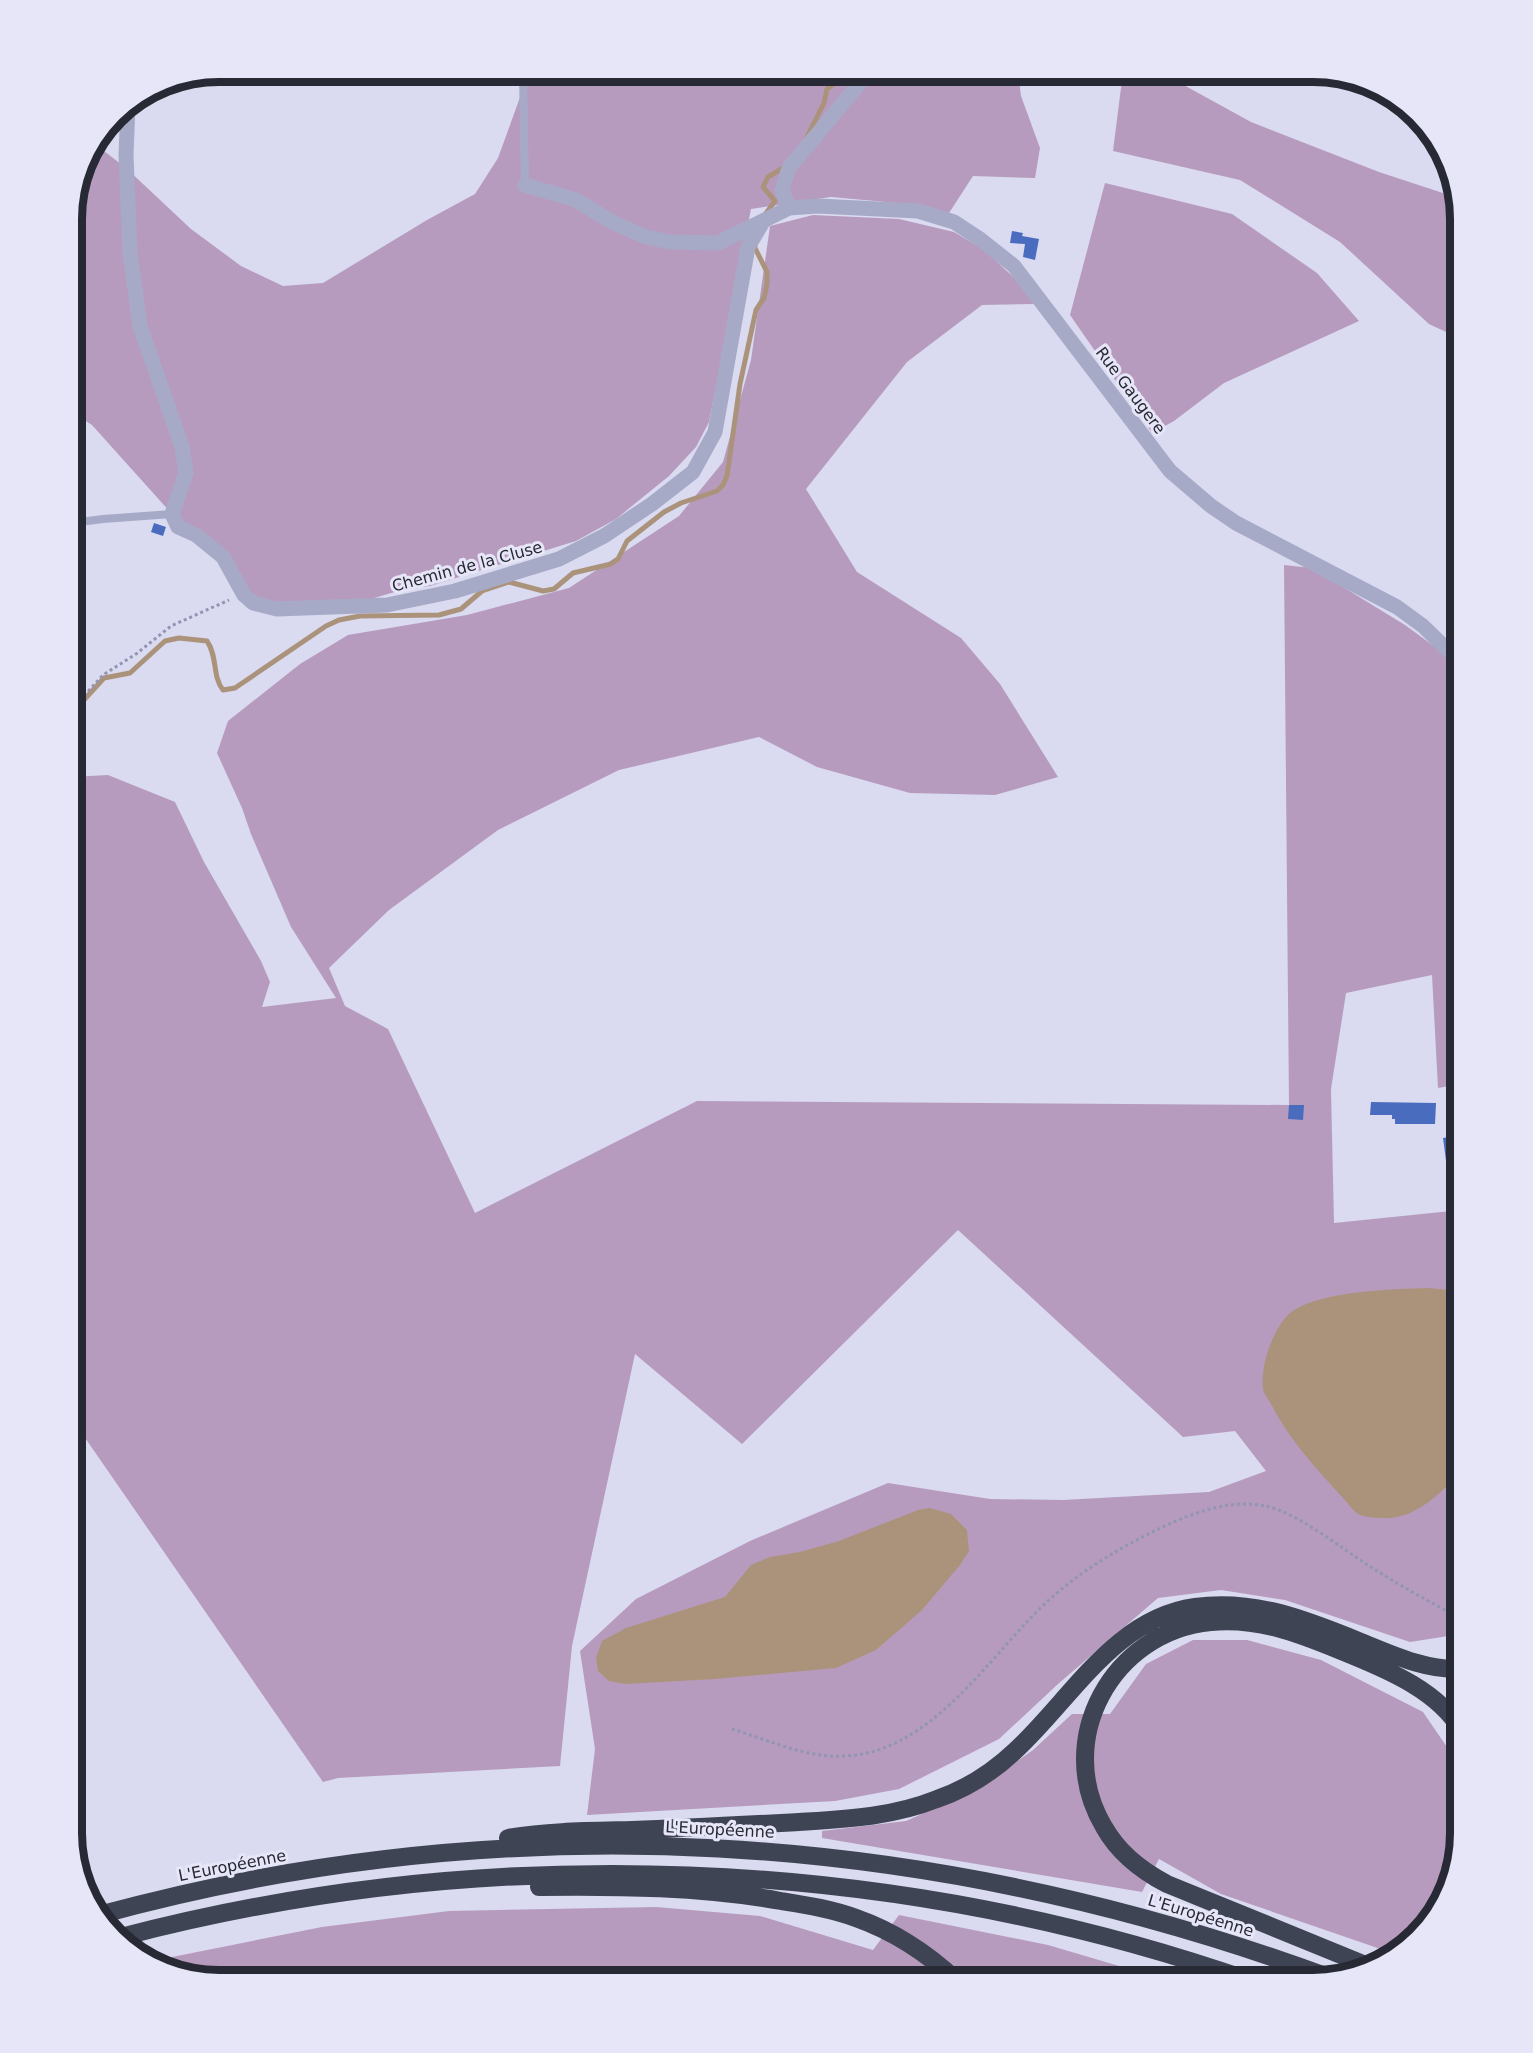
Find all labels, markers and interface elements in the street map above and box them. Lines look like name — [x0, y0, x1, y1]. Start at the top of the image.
street label: Rue Gaugere — [1092, 343, 1169, 438]
street label: Chemin de la Cluse — [390, 537, 544, 596]
street label: L'Européenne — [665, 1817, 775, 1842]
street label: L'Européenne — [177, 1846, 288, 1885]
street label: L'Européenne — [1146, 1890, 1256, 1941]

